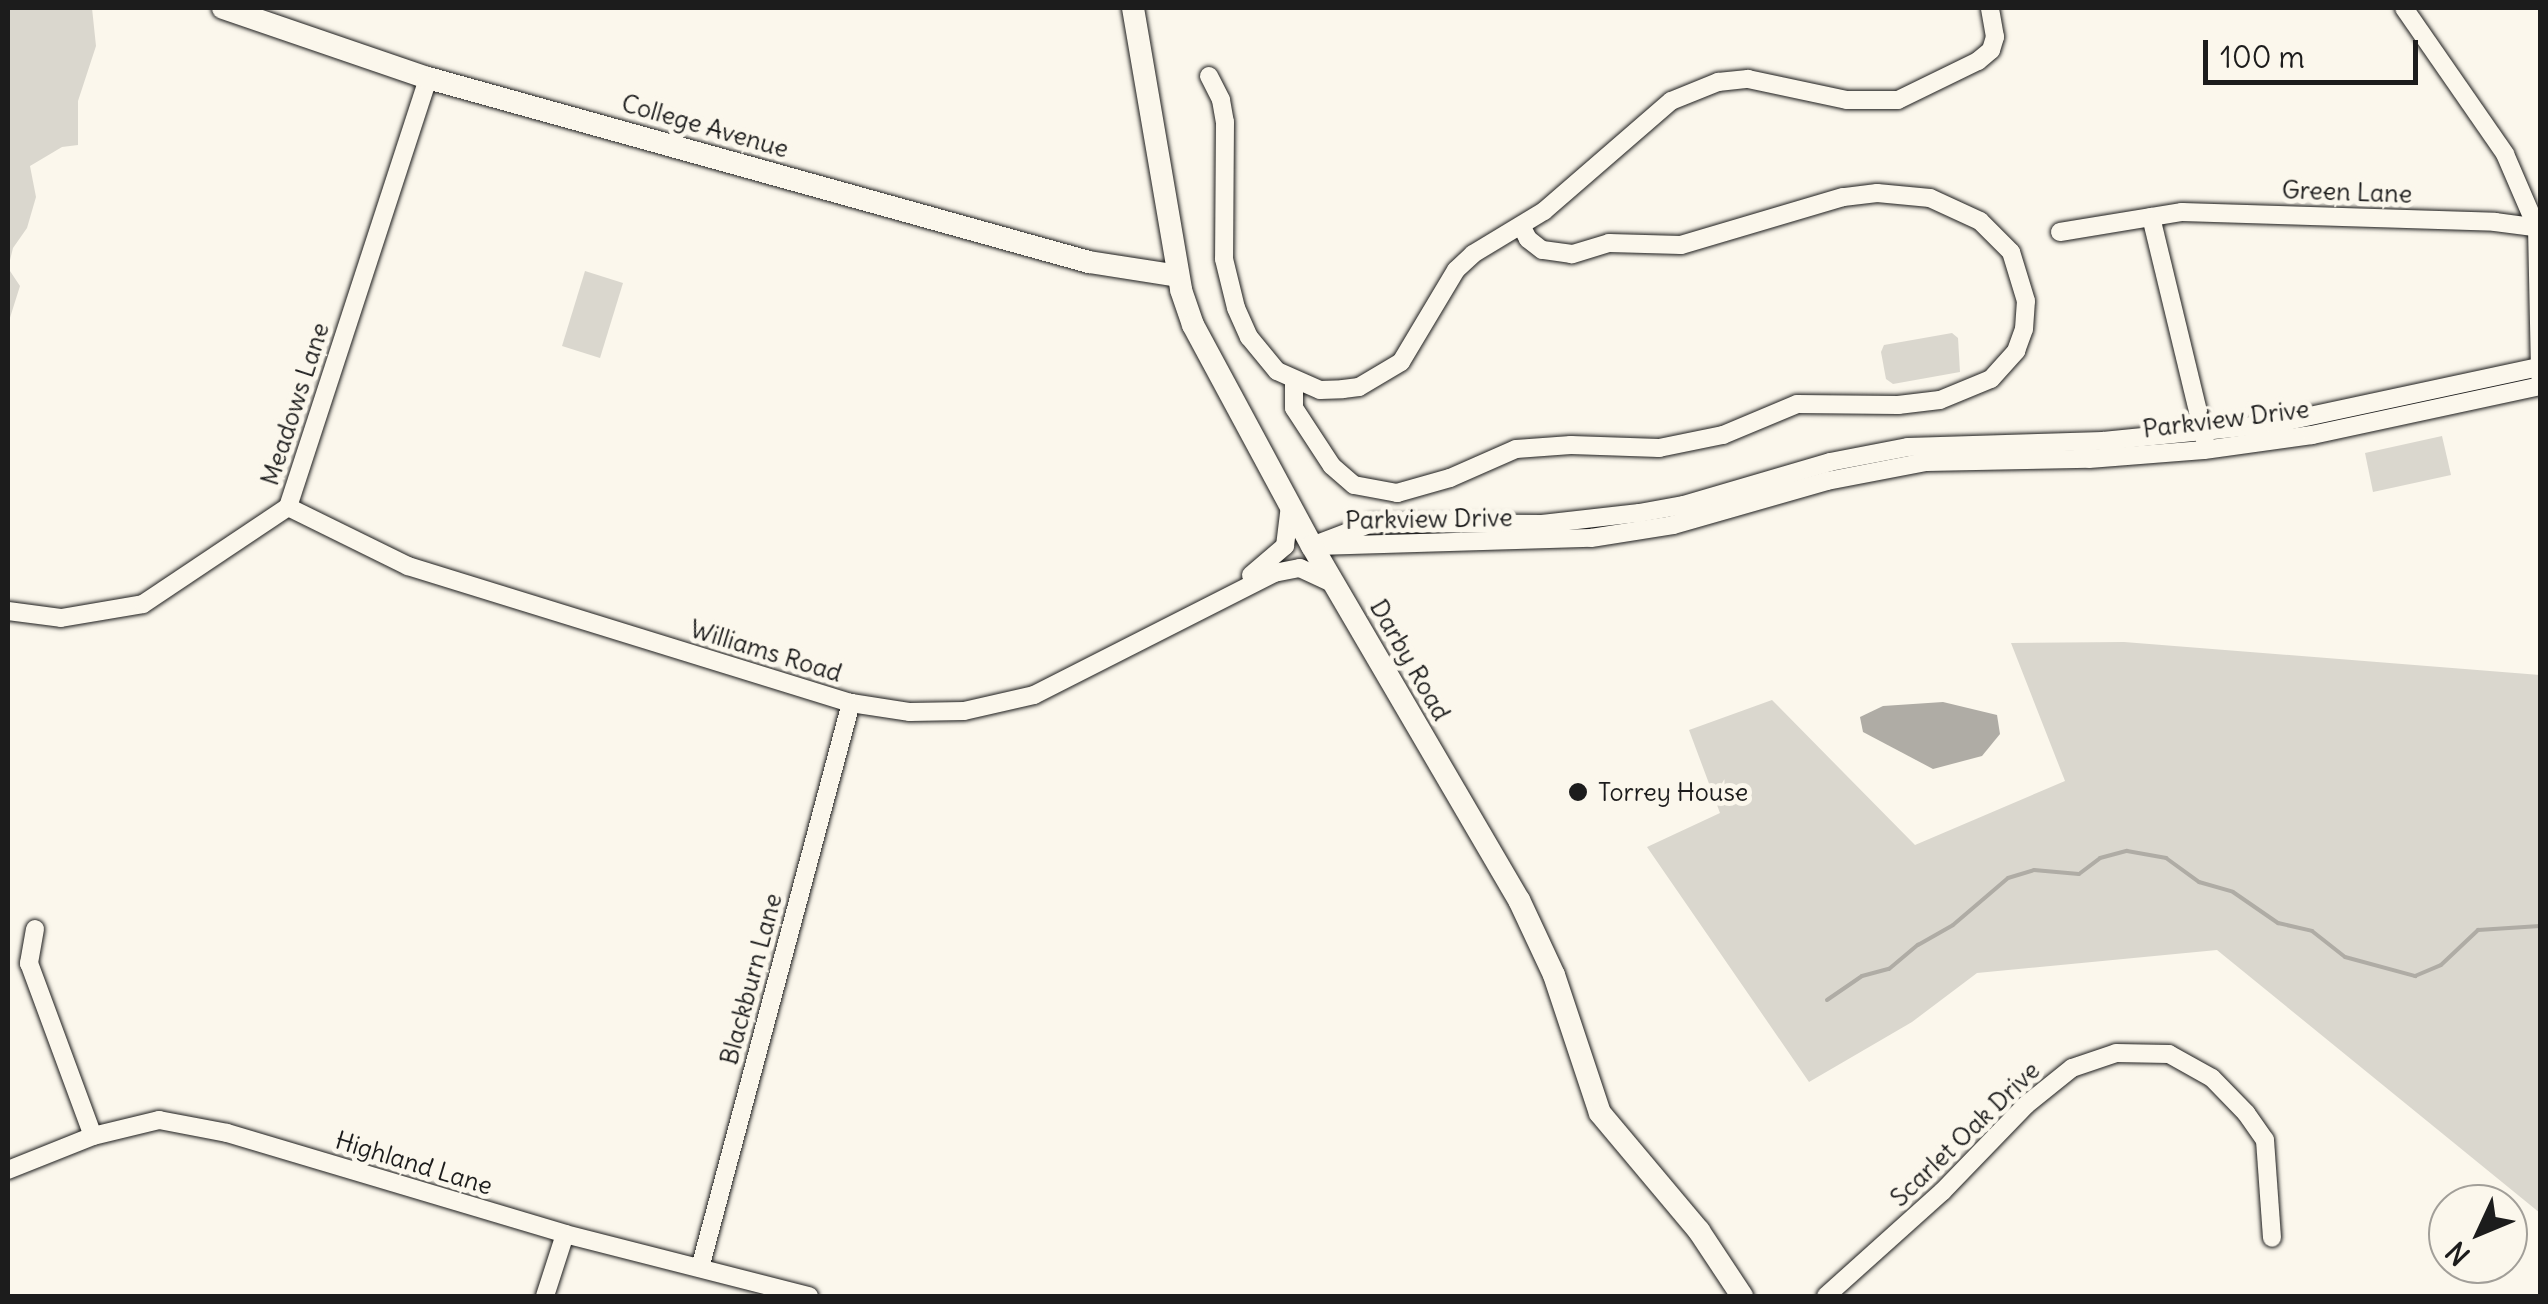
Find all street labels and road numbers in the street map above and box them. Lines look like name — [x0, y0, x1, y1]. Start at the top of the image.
street label: College Avenue — [618, 88, 792, 164]
street label: Green Lane — [2281, 175, 2413, 209]
street label: Meadows Lane — [255, 319, 335, 489]
street label: Parkview Drive — [2141, 394, 2311, 444]
street label: Parkview Drive — [1345, 503, 1513, 535]
street label: Darby Road — [1363, 594, 1457, 726]
street label: Williams Road — [686, 614, 846, 688]
street label: Blackburn Lane — [714, 890, 788, 1068]
street label: Scarlet Oak Drive — [1884, 1055, 2046, 1213]
street label: Highland Lane — [332, 1125, 496, 1201]

